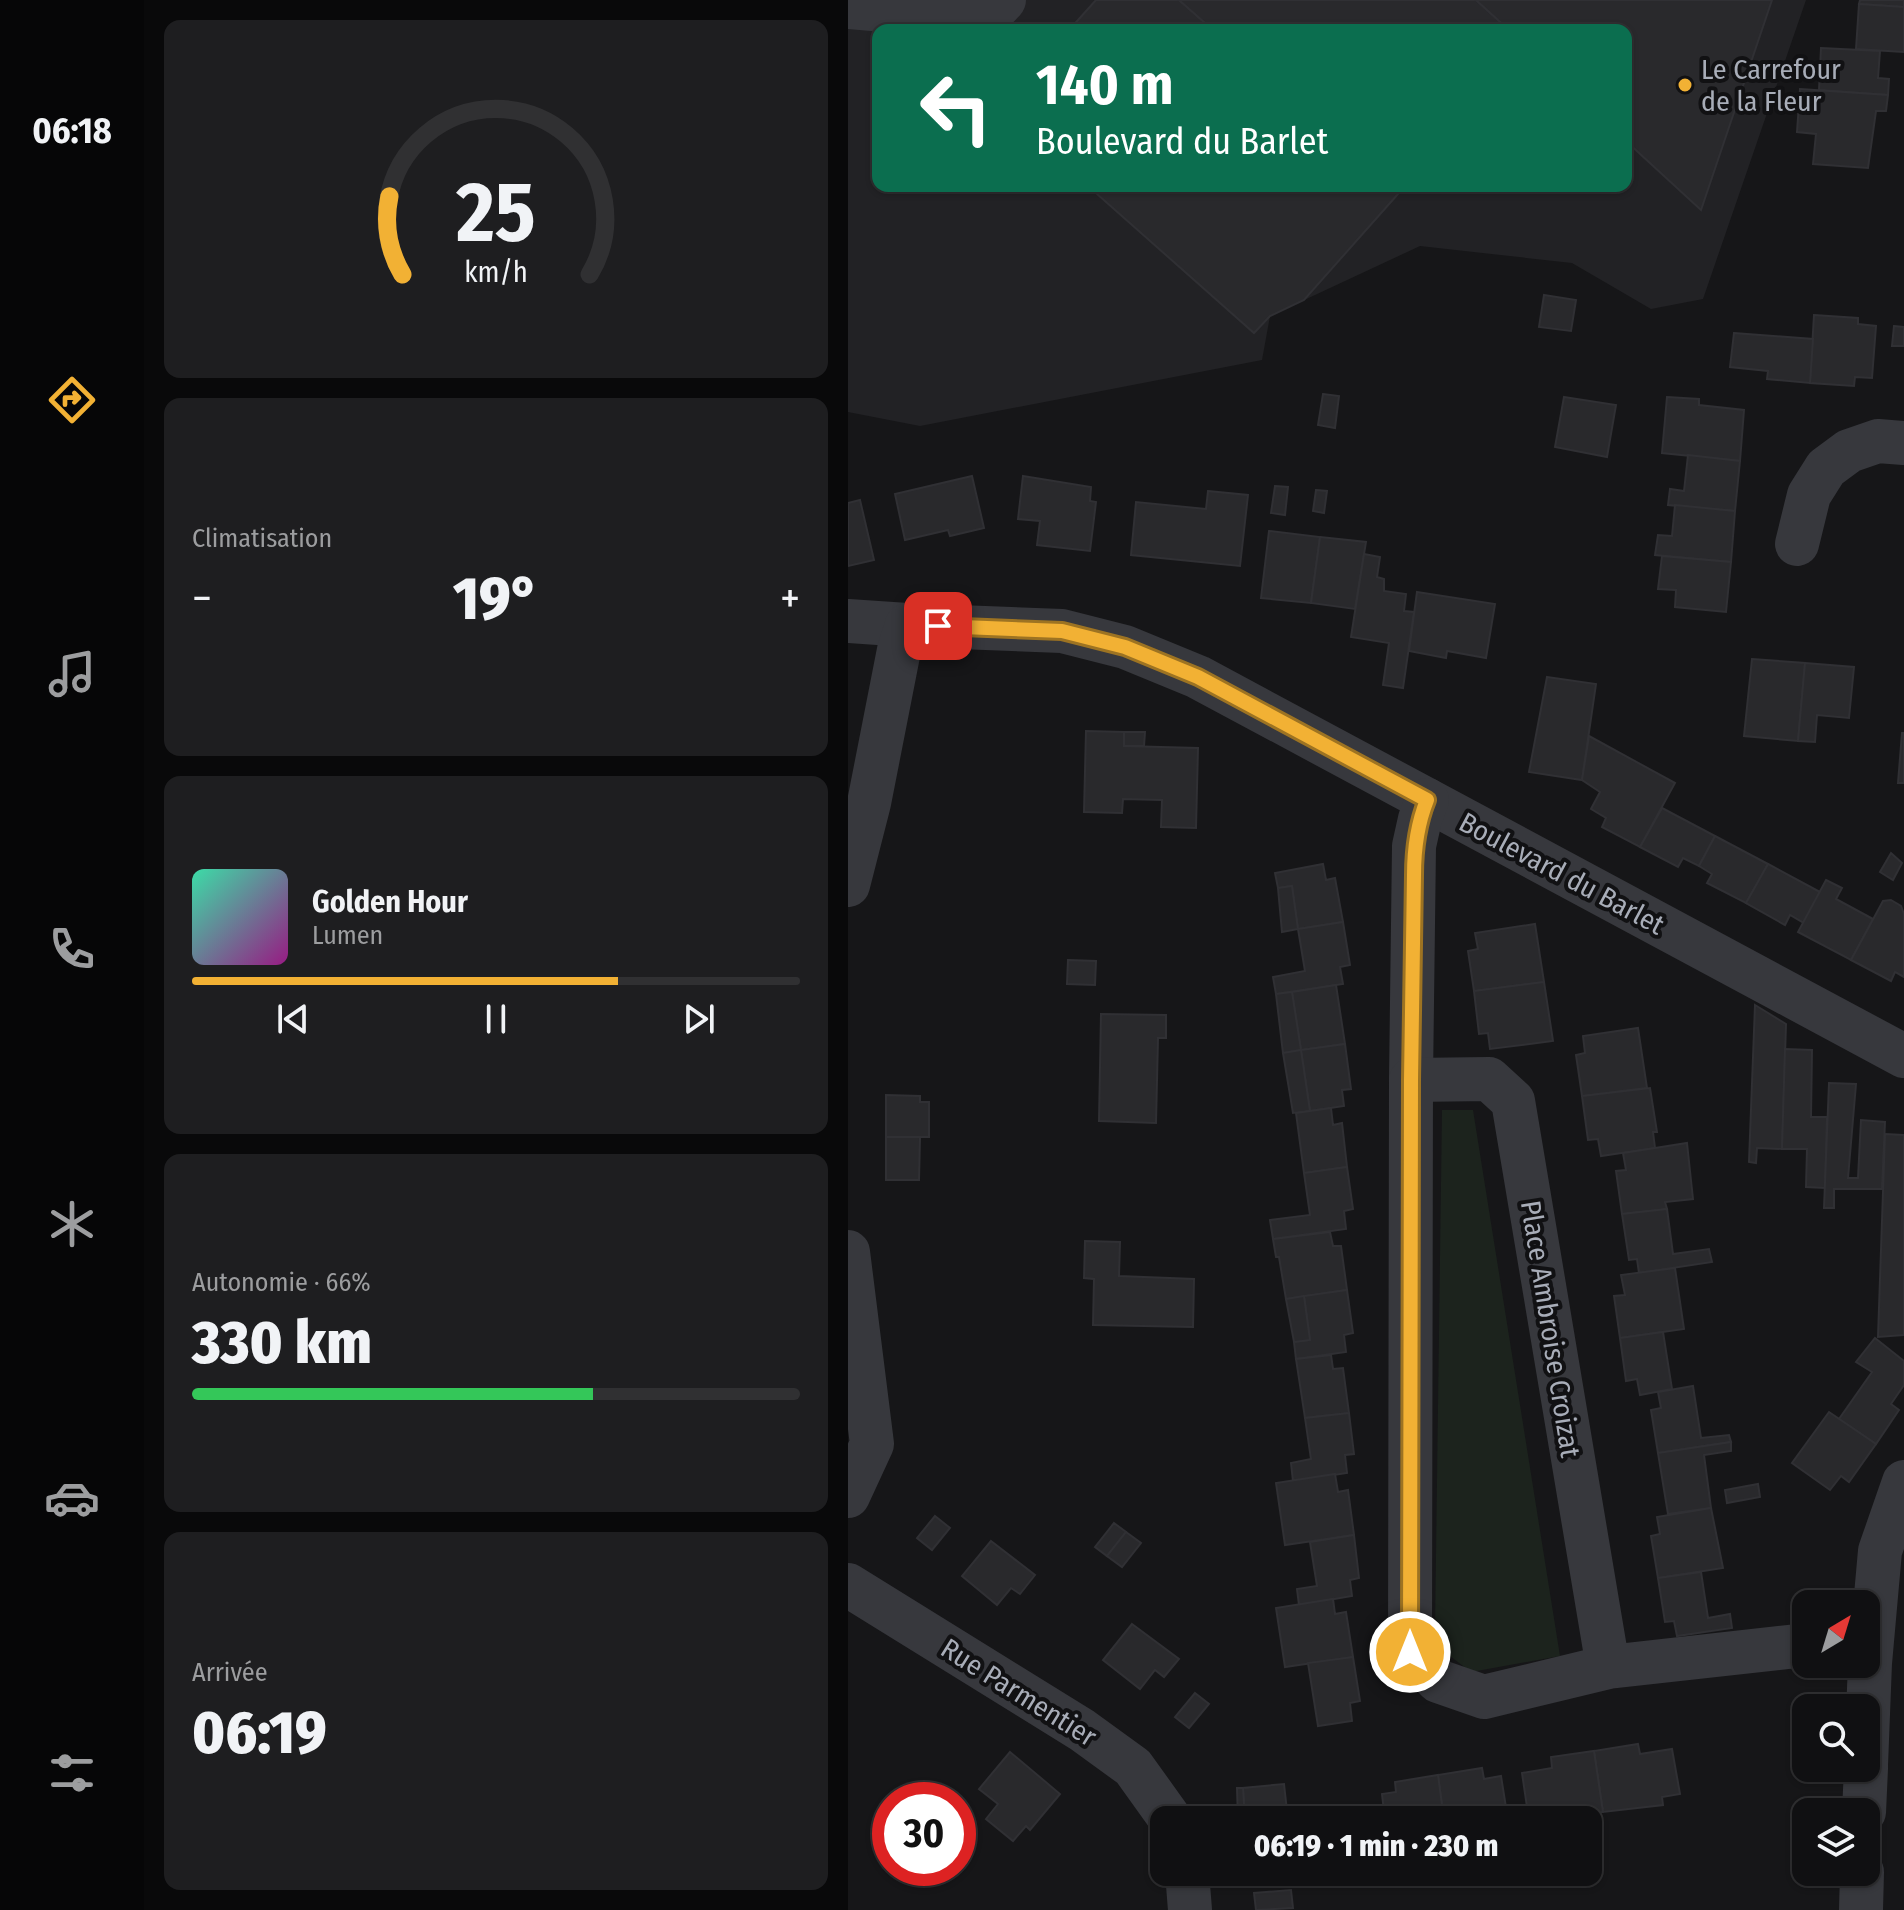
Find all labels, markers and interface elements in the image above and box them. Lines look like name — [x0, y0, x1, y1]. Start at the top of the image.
text: 140 m — [1036, 52, 1173, 119]
place label: Le Carrefour de la Fleur — [1701, 53, 1841, 118]
icon: left — [904, 56, 1008, 160]
marker: Le Carrefour de la Fleur — [1676, 76, 1694, 94]
text: 06:18 — [32, 109, 112, 153]
text: Boulevard du Barlet — [1036, 120, 1328, 164]
text: 25 — [455, 163, 536, 263]
text: km/h — [464, 255, 528, 290]
icon: directions — [44, 372, 100, 428]
text: Climatisation — [192, 523, 332, 554]
text: 19° — [453, 563, 539, 635]
text: − — [192, 572, 212, 625]
text: + — [780, 572, 800, 625]
pin — [904, 592, 972, 660]
icon: arrive — [916, 604, 960, 648]
icon: music — [44, 646, 100, 702]
street label: Boulevard du Barlet — [1454, 806, 1671, 942]
text: Golden Hour — [312, 884, 468, 920]
text: Lumen — [312, 920, 383, 951]
icon: phone — [44, 921, 100, 977]
icon: previous — [271, 997, 315, 1041]
icon: pause — [474, 997, 518, 1041]
icon: next — [677, 997, 721, 1041]
icon: climate — [44, 1196, 100, 1252]
street label: Place Ambroise Croizat — [1514, 1198, 1587, 1461]
text: Autonomie · 66% — [192, 1267, 371, 1298]
text: 330 km — [192, 1307, 372, 1379]
icon: car — [44, 1470, 100, 1526]
north arrow — [1792, 1590, 1880, 1678]
map controls — [1792, 1590, 1880, 1886]
position arrow — [1368, 1610, 1452, 1694]
street label: Rue Parmentier — [935, 1632, 1103, 1753]
text: Arrivée — [192, 1657, 268, 1688]
button: search — [1792, 1694, 1880, 1782]
text: 06:19 — [192, 1697, 327, 1769]
icon: filters — [44, 1745, 100, 1801]
speed limit sign: 30 — [872, 1782, 976, 1886]
button: layers — [1792, 1798, 1880, 1886]
text: 06:19 · 1 min · 230 m — [1254, 1828, 1498, 1864]

